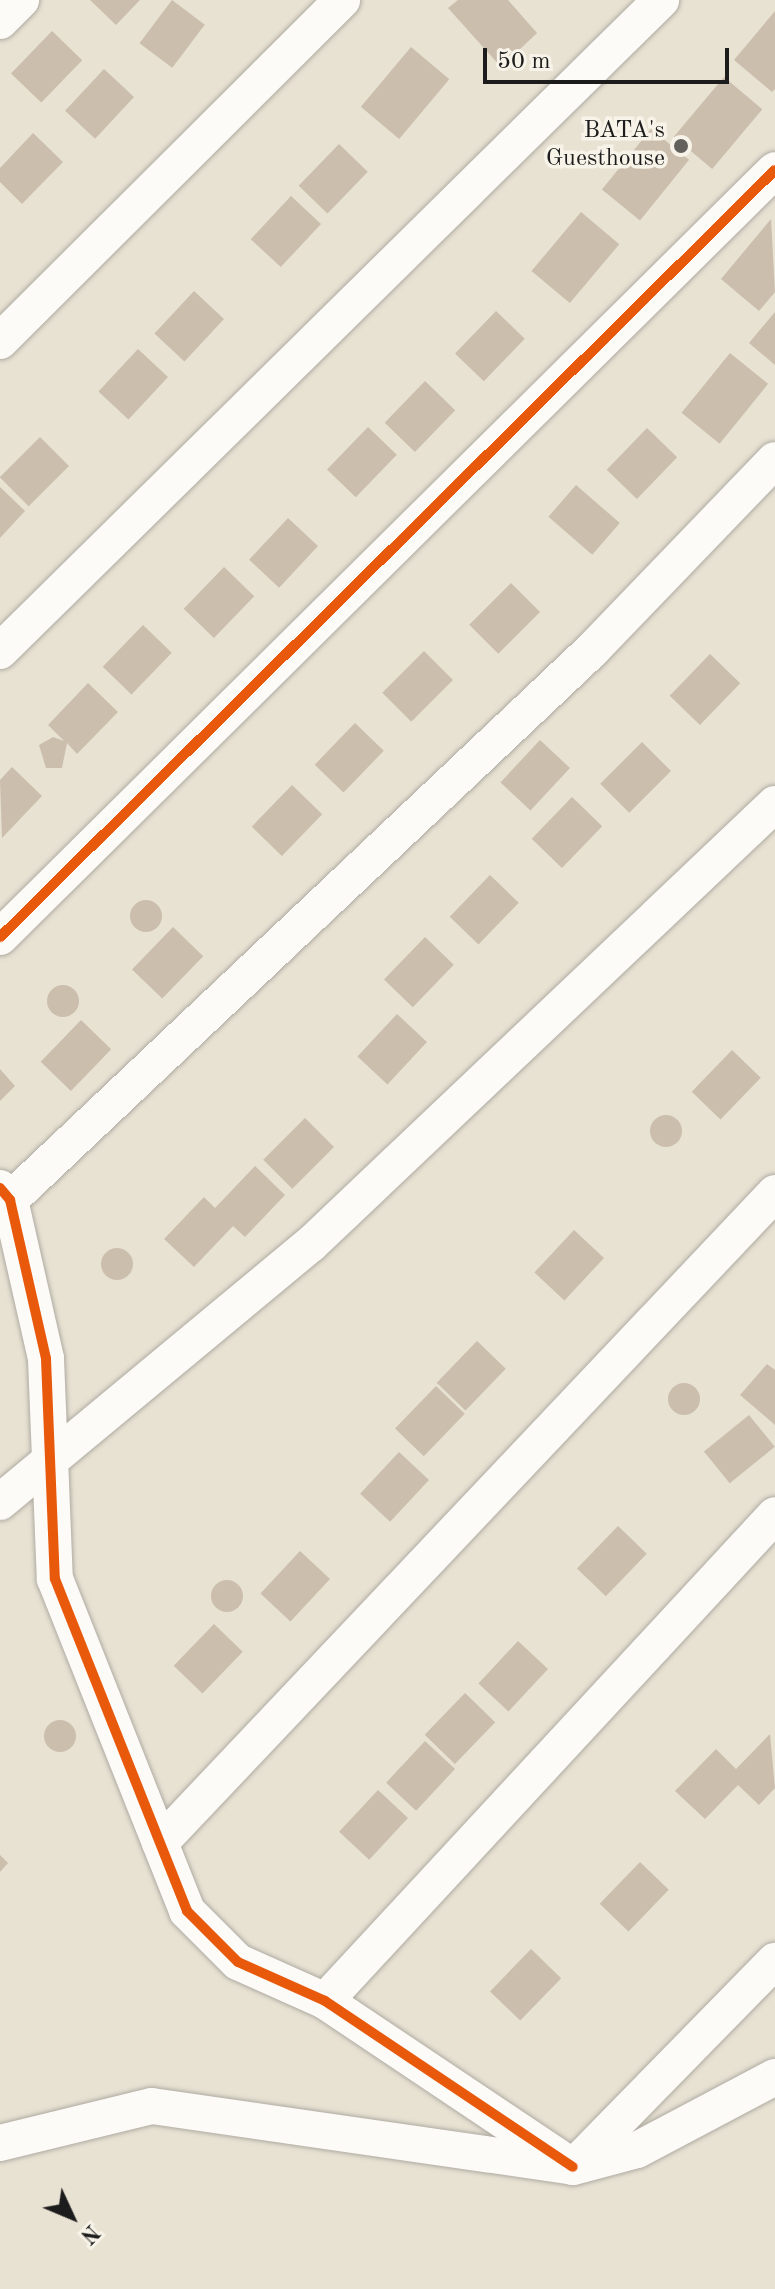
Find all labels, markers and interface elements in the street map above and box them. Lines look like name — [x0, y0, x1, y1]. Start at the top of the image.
scale bar — [487, 32, 733, 82]
text: 50 m — [497, 50, 551, 74]
place label: BATA's Guesthouse — [546, 118, 665, 174]
marker: BATA's Guesthouse — [672, 137, 690, 155]
north arrow — [32, 2177, 112, 2257]
text: N — [76, 2220, 103, 2247]

